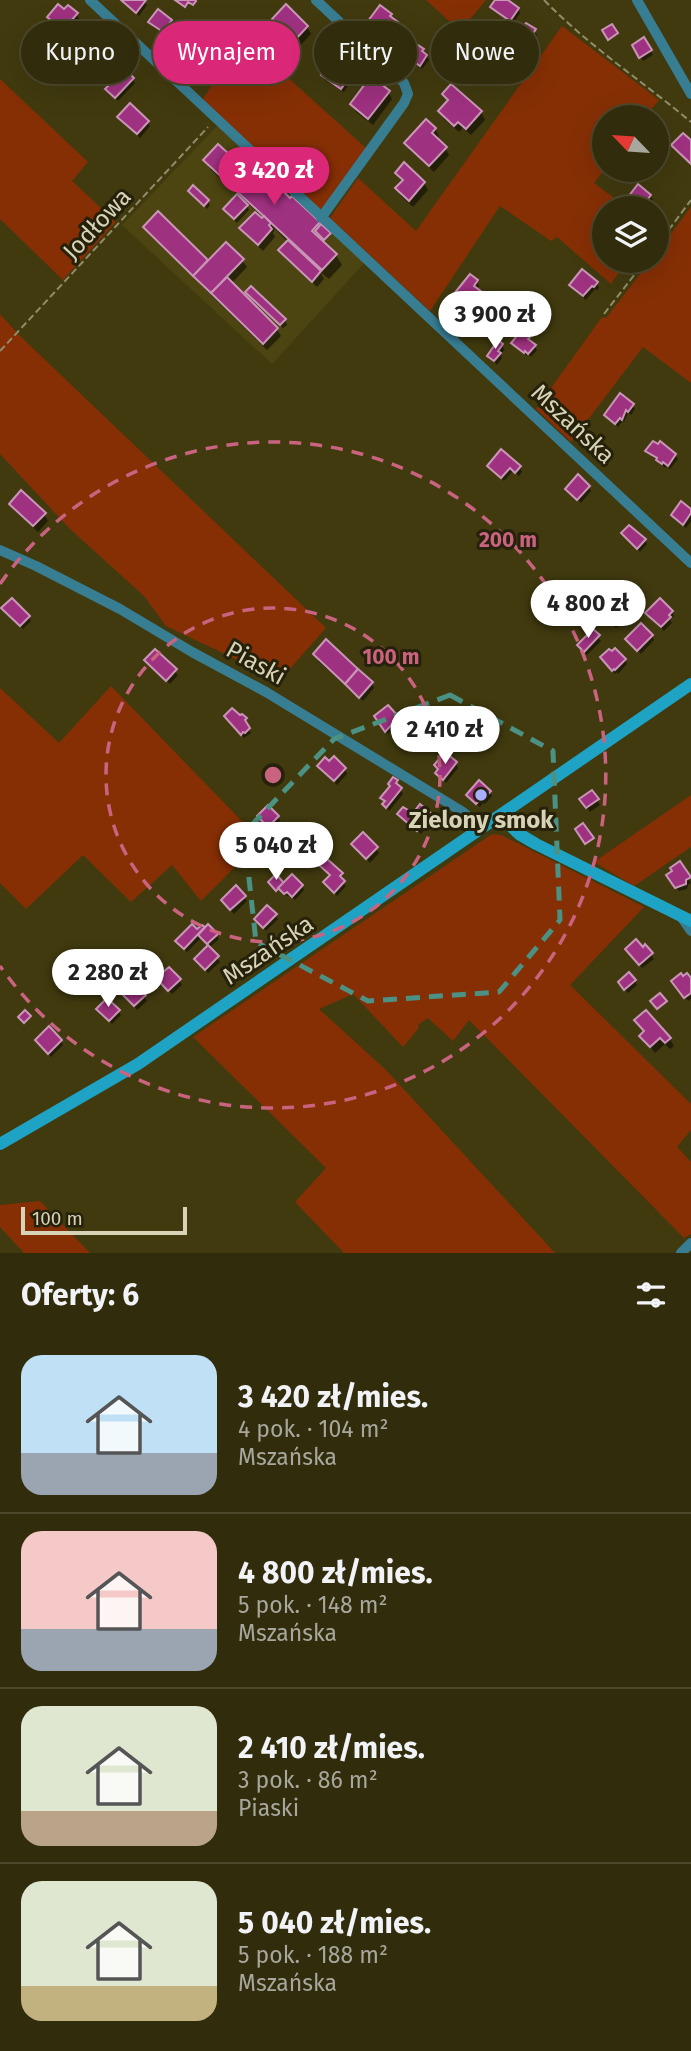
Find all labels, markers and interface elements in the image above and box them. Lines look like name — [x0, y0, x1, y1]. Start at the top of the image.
chip: Kupno — [21, 21, 139, 84]
chip: Wynajem — [153, 21, 300, 84]
chip: Filtry — [314, 21, 417, 84]
chip: Nowe — [431, 21, 539, 84]
north arrow — [592, 105, 668, 182]
map controls — [592, 105, 669, 273]
pin: 3 420 zł — [202, 148, 346, 207]
text: 3 420 zł — [234, 156, 314, 184]
street label: Jodłowa — [57, 183, 137, 265]
button: layers — [592, 196, 669, 273]
pin: 3 900 zł — [423, 292, 567, 351]
text: 3 900 zł — [454, 300, 536, 328]
street label: Mszańska — [526, 379, 620, 469]
text: 200 m — [479, 527, 537, 553]
pin: 4 800 zł — [516, 580, 660, 640]
text: 4 800 zł — [547, 589, 629, 617]
street label: Piaski — [221, 635, 291, 691]
text: 100 m — [362, 644, 420, 670]
pin: 2 410 zł — [373, 706, 517, 766]
text: 2 410 zł — [407, 715, 483, 743]
centre of rings — [261, 763, 285, 787]
marker: Zielony smok — [473, 787, 489, 803]
place label: Zielony smok — [408, 806, 554, 834]
pin: 5 040 zł — [204, 822, 348, 882]
text: 5 040 zł — [235, 831, 317, 859]
street label: Mszańska — [217, 910, 319, 990]
pin: 2 280 zł — [36, 950, 180, 1009]
text: 2 280 zł — [68, 958, 148, 986]
scale bar — [21, 1204, 187, 1236]
text: 100 m — [32, 1207, 83, 1230]
icon: filters — [632, 1276, 670, 1314]
text: Oferty: 6 — [21, 1277, 139, 1313]
text: 3 420 zł/mies. — [238, 1379, 428, 1415]
icon: home — [77, 1383, 161, 1467]
text: 4 pok. · 104 m² — [238, 1415, 388, 1443]
text: Mszańska — [238, 1443, 337, 1471]
text: 4 800 zł/mies. — [238, 1555, 433, 1591]
icon: home — [77, 1559, 161, 1643]
text: 5 pok. · 148 m² — [238, 1591, 388, 1619]
text: Mszańska — [238, 1619, 337, 1647]
text: 2 410 zł/mies. — [238, 1730, 425, 1766]
icon: home — [77, 1734, 161, 1818]
text: 3 pok. · 86 m² — [238, 1766, 378, 1794]
text: Piaski — [238, 1794, 299, 1822]
text: 5 040 zł/mies. — [238, 1905, 431, 1941]
icon: home — [77, 1909, 161, 1993]
text: 5 pok. · 188 m² — [238, 1941, 388, 1969]
text: Mszańska — [238, 1969, 337, 1997]

